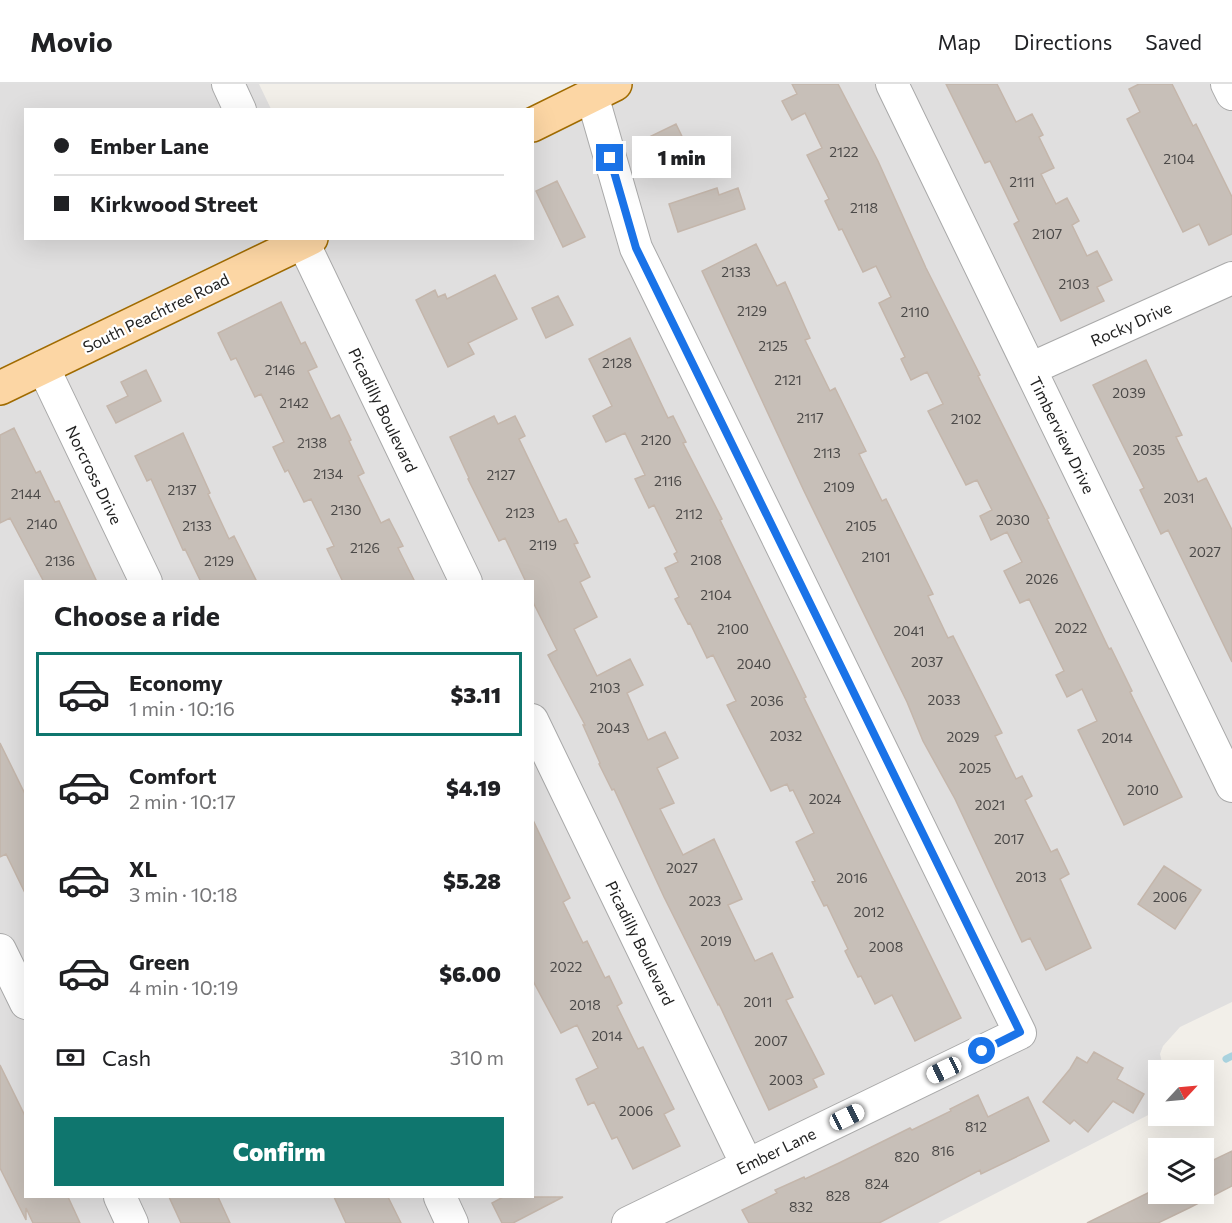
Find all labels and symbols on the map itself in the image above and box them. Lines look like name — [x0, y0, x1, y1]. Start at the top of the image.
callout: 1 min — [631, 137, 730, 179]
house number: 2122 — [829, 143, 859, 160]
route end — [596, 144, 623, 171]
house number: 2104 — [1163, 150, 1195, 167]
house number: 2111 — [1009, 173, 1035, 190]
house number: 2118 — [850, 199, 878, 216]
house number: 2107 — [1032, 225, 1062, 242]
house number: 2133 — [721, 263, 751, 280]
street label: South Peachtree Road — [80, 269, 232, 356]
house number: 2103 — [1059, 275, 1089, 292]
street label: Rocky Drive — [1087, 297, 1174, 350]
house number: 2129 — [737, 302, 767, 319]
house number: 2110 — [901, 303, 929, 320]
house number: 2125 — [758, 337, 788, 354]
street label: Picadilly Boulevard — [345, 344, 422, 475]
house number: 2128 — [602, 354, 632, 371]
house number: 2146 — [265, 361, 295, 378]
house number: 2121 — [774, 371, 802, 388]
street label: Timberview Drive — [1026, 373, 1099, 496]
house number: 2039 — [1112, 384, 1146, 401]
house number: 2142 — [279, 394, 309, 411]
house number: 2117 — [796, 409, 824, 426]
house number: 2102 — [951, 410, 982, 427]
street label: Norcross Drive — [62, 422, 127, 527]
house number: 2120 — [641, 431, 671, 448]
house number: 2138 — [297, 434, 327, 451]
house number: 2035 — [1133, 441, 1165, 458]
house number: 2113 — [813, 444, 841, 461]
house number: 2134 — [313, 465, 344, 482]
house number: 2127 — [487, 466, 515, 483]
house number: 2116 — [654, 472, 682, 489]
house number: 2109 — [823, 478, 855, 495]
house number: 2137 — [167, 481, 197, 498]
house number: 2144 — [11, 485, 42, 502]
house number: 2031 — [1164, 489, 1194, 506]
house number: 2130 — [331, 501, 361, 518]
house number: 2123 — [505, 504, 535, 521]
house number: 2112 — [675, 505, 703, 522]
house number: 2030 — [996, 511, 1030, 528]
house number: 2140 — [26, 515, 58, 532]
house number: 2133 — [182, 517, 212, 534]
house number: 2105 — [846, 517, 876, 534]
house number: 2119 — [529, 536, 557, 553]
house number: 2126 — [350, 539, 380, 556]
house number: 2027 — [1189, 543, 1221, 560]
house number: 2101 — [862, 548, 890, 565]
house number: 2108 — [690, 551, 722, 568]
house number: 2136 — [45, 552, 75, 569]
house number: 2129 — [204, 552, 234, 569]
house number: 2026 — [1025, 570, 1059, 587]
house number: 2104 — [700, 586, 732, 603]
house number: 2022 — [1055, 619, 1087, 636]
house number: 2100 — [717, 620, 749, 637]
house number: 2041 — [894, 622, 924, 639]
house number: 2037 — [911, 653, 943, 670]
house number: 2040 — [737, 655, 771, 672]
house number: 2103 — [590, 679, 620, 696]
house number: 2033 — [928, 691, 960, 708]
house number: 2036 — [750, 692, 784, 709]
house number: 2043 — [596, 719, 630, 736]
house number: 2032 — [770, 727, 802, 744]
house number: 2029 — [946, 728, 980, 745]
house number: 2014 — [1101, 729, 1133, 746]
house number: 2025 — [959, 759, 991, 776]
house number: 2010 — [1127, 781, 1159, 798]
house number: 2024 — [809, 790, 842, 807]
house number: 2021 — [975, 796, 1005, 813]
house number: 2017 — [994, 830, 1024, 847]
house number: 2027 — [666, 859, 698, 876]
house number: 2013 — [1016, 868, 1046, 885]
house number: 2016 — [836, 869, 868, 886]
street label: Picadilly Boulevard — [602, 877, 679, 1008]
house number: 2006 — [1153, 888, 1187, 905]
house number: 2023 — [689, 892, 721, 909]
house number: 2012 — [854, 903, 885, 920]
house number: 2019 — [700, 932, 732, 949]
house number: 2008 — [869, 938, 903, 955]
house number: 2022 — [550, 958, 582, 975]
house number: 2011 — [744, 993, 772, 1010]
house number: 2018 — [569, 996, 601, 1013]
house number: 2014 — [591, 1027, 623, 1044]
house number: 2007 — [754, 1032, 788, 1049]
route start — [968, 1037, 995, 1064]
car — [924, 1054, 964, 1086]
north arrow — [1148, 1060, 1214, 1126]
house number: 2003 — [769, 1071, 803, 1088]
car — [827, 1101, 867, 1133]
house number: 2006 — [619, 1102, 653, 1119]
house number: 812 — [965, 1118, 987, 1135]
street label: Ember Lane — [733, 1123, 819, 1178]
house number: 816 — [932, 1142, 954, 1159]
house number: 820 — [894, 1148, 920, 1165]
house number: 824 — [865, 1175, 890, 1192]
house number: 828 — [826, 1187, 850, 1204]
house number: 832 — [789, 1198, 813, 1215]

